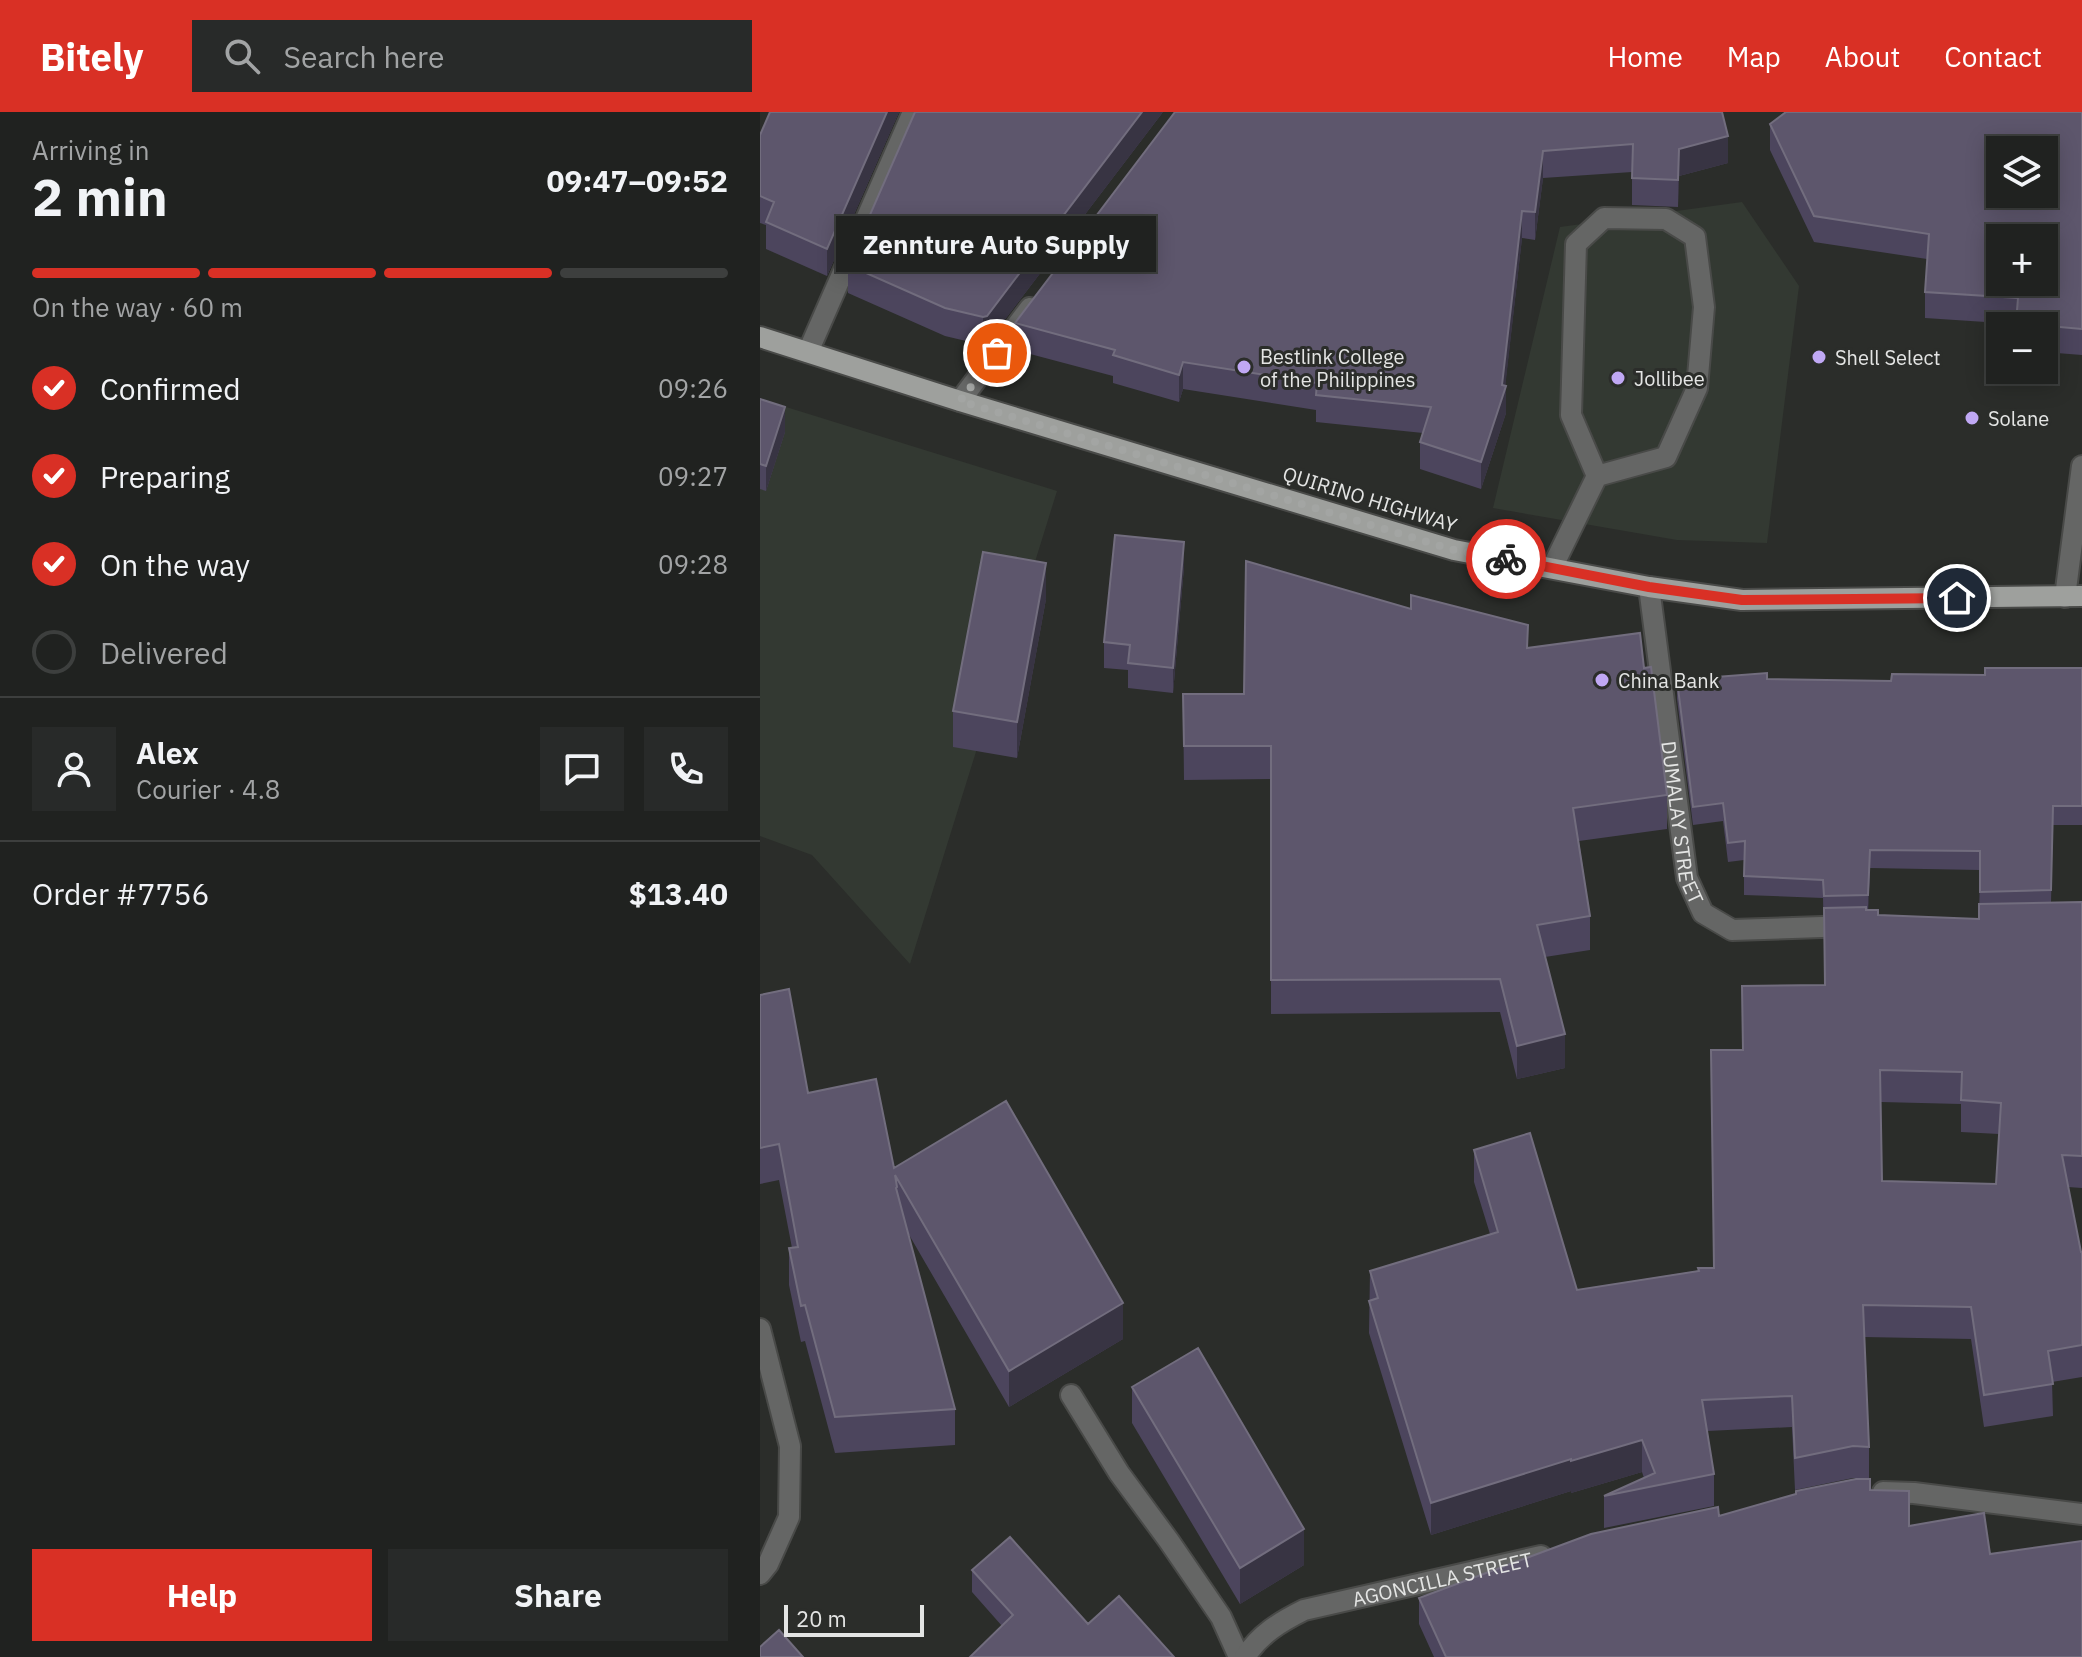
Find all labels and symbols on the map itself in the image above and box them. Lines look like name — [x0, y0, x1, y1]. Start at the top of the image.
callout: Zennture Auto Supply — [837, 217, 1157, 273]
pin — [963, 319, 1031, 387]
place label: Bestlink College of the Philippines — [1260, 343, 1416, 393]
place label: Shell Select — [1835, 344, 1941, 371]
marker: Shell Select — [1810, 348, 1828, 366]
marker: Bestlink College of the Philippines — [1235, 358, 1253, 376]
place label: Jollibee — [1634, 365, 1705, 392]
marker: Jollibee — [1609, 369, 1627, 387]
place label: Solane — [1988, 405, 2049, 432]
marker: Solane — [1963, 409, 1981, 427]
street label: QUIRINO HIGHWAY — [1279, 460, 1461, 538]
courier — [1466, 519, 1546, 599]
pin — [1923, 564, 1991, 632]
place label: China Bank — [1618, 667, 1720, 694]
marker: China Bank — [1593, 671, 1611, 689]
street label: DUMALAY STREET — [1656, 739, 1711, 908]
street label: AGONCILLA STREET — [1350, 1545, 1535, 1612]
scale bar — [784, 1601, 924, 1637]

